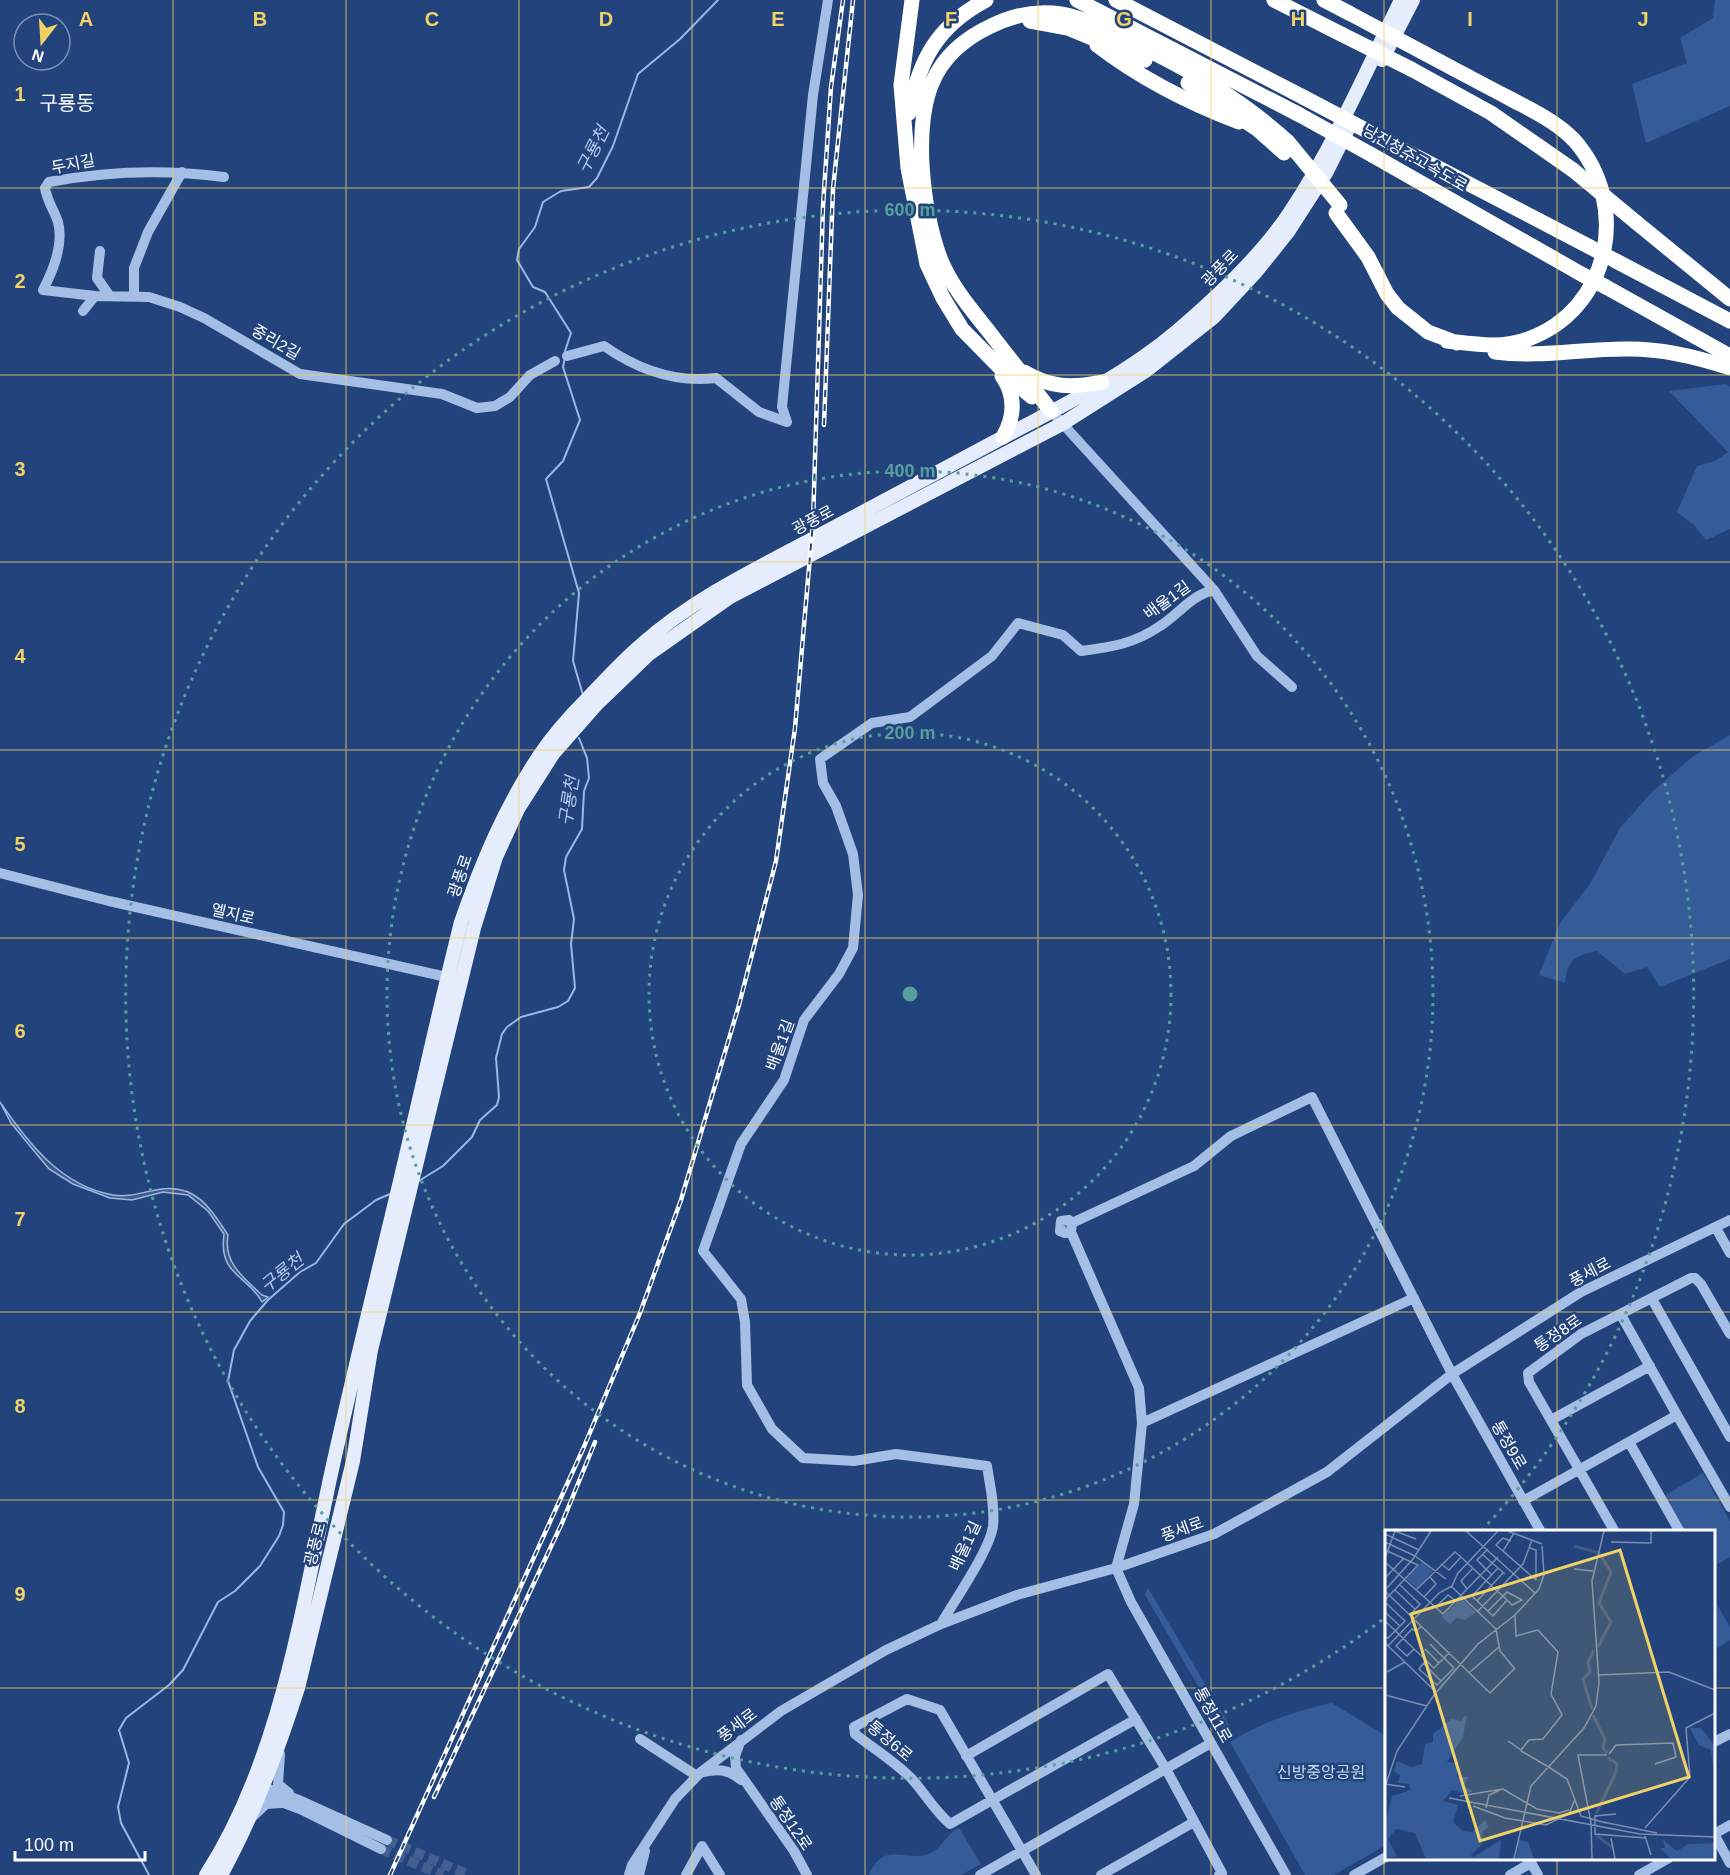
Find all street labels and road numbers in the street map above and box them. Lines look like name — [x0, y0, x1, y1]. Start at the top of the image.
street label: 당진청주고속도로 — [1360, 121, 1470, 195]
street label: 두지길 — [50, 151, 96, 177]
street label: 광풍로 — [1199, 246, 1242, 290]
street label: 중리2길 — [249, 321, 303, 363]
street label: 광풍로 — [790, 502, 837, 538]
street label: 배울1길 — [1141, 578, 1193, 622]
street label: 광풍로 — [445, 852, 475, 900]
street label: 엘지로 — [210, 901, 257, 927]
street label: 배울1길 — [763, 1017, 797, 1073]
street label: 풍세로 — [1567, 1254, 1614, 1290]
street label: 통정8로 — [1531, 1311, 1585, 1355]
street label: 통정9로 — [1488, 1418, 1530, 1472]
street label: 풍세로 — [1158, 1513, 1206, 1545]
street label: 배울1길 — [946, 1518, 984, 1574]
street label: 광풍로 — [301, 1520, 329, 1567]
street label: 통정11로 — [1191, 1684, 1235, 1746]
street label: 풍세로 — [714, 1705, 760, 1745]
street label: 통정6로 — [864, 1717, 916, 1765]
street label: 통정12로 — [767, 1793, 816, 1854]

